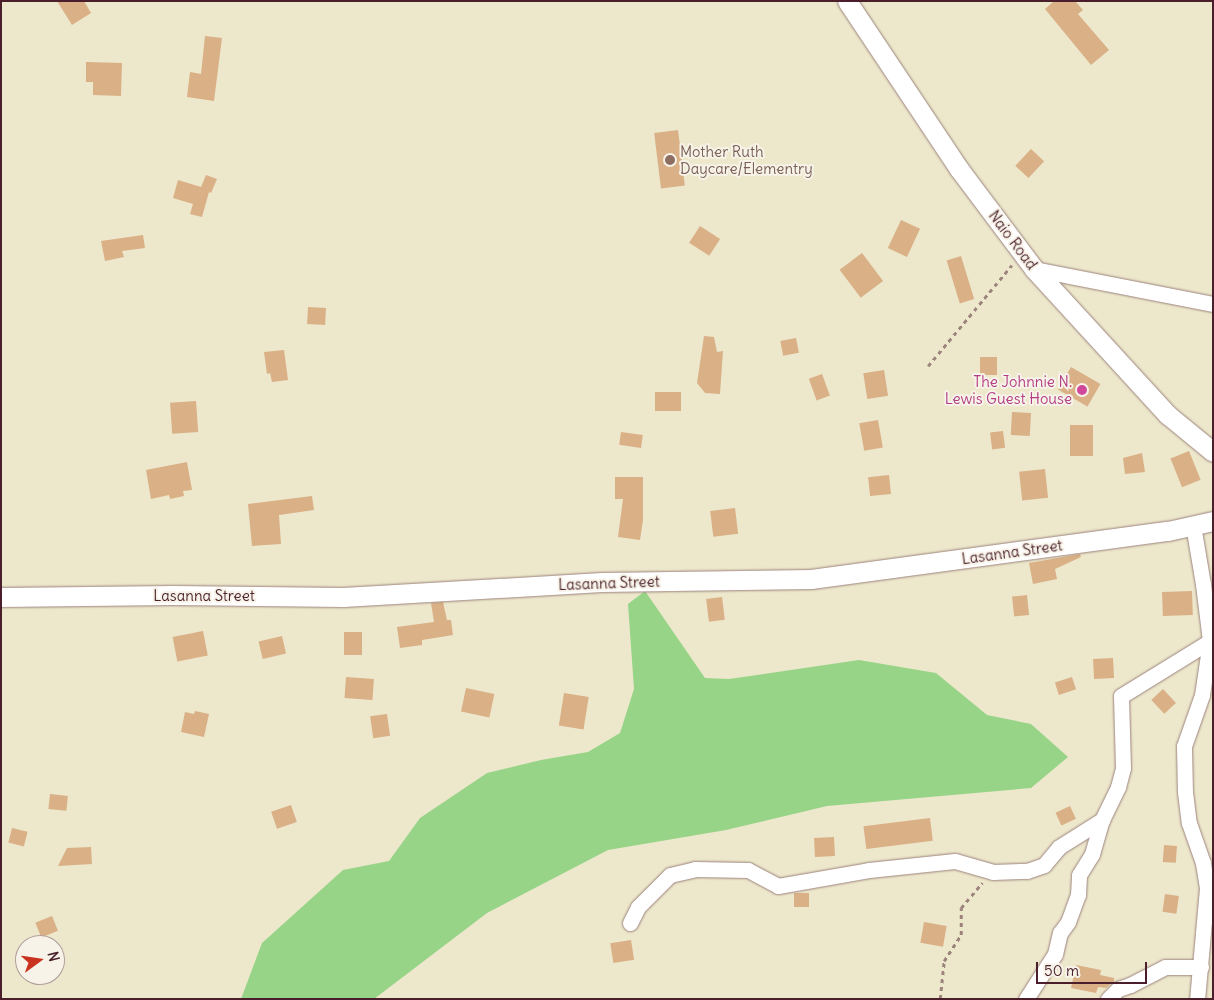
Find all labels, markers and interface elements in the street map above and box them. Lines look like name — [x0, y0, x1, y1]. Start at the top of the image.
place label: Mother Ruth Daycare/Elementry — [680, 142, 813, 177]
marker: Mother Ruth Daycare/Elementry — [664, 154, 676, 166]
street label: Naio Road — [985, 207, 1041, 273]
place label: The Johnnie N. Lewis Guest House — [945, 372, 1072, 407]
marker: The Johnnie N. Lewis Guest House — [1076, 384, 1088, 396]
street label: Lasanna Street — [960, 536, 1064, 568]
street label: Lasanna Street — [558, 572, 660, 594]
street label: Lasanna Street — [153, 587, 255, 605]
north arrow — [15, 935, 65, 985]
text: N — [44, 950, 63, 963]
scale bar — [1039, 952, 1150, 984]
text: 50 m — [1044, 961, 1079, 980]

